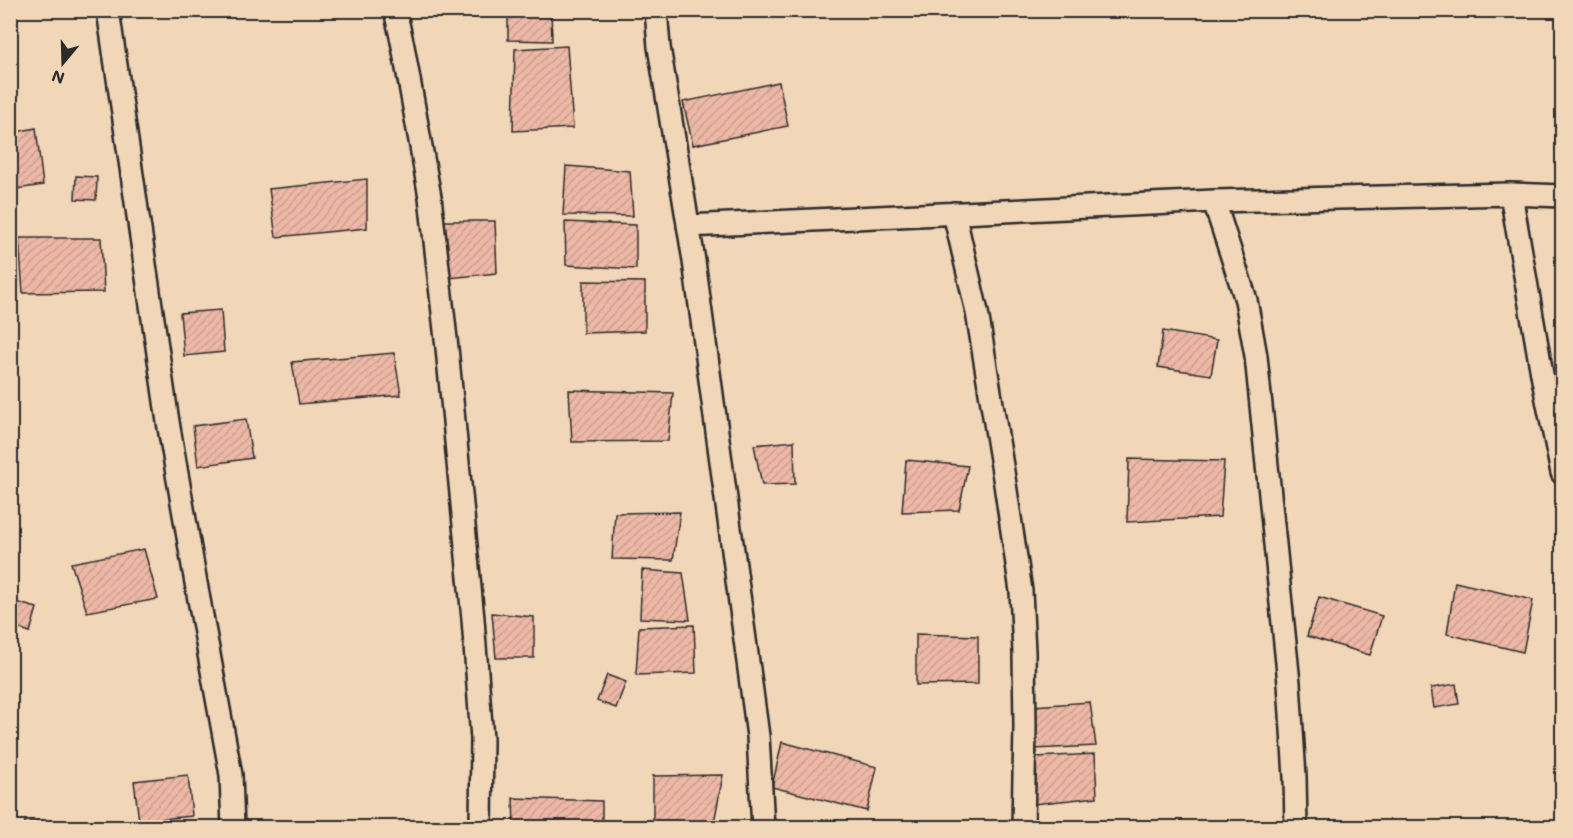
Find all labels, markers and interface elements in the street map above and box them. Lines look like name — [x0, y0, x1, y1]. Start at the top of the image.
north arrow — [33, 33, 93, 93]
text: N — [49, 66, 67, 90]

